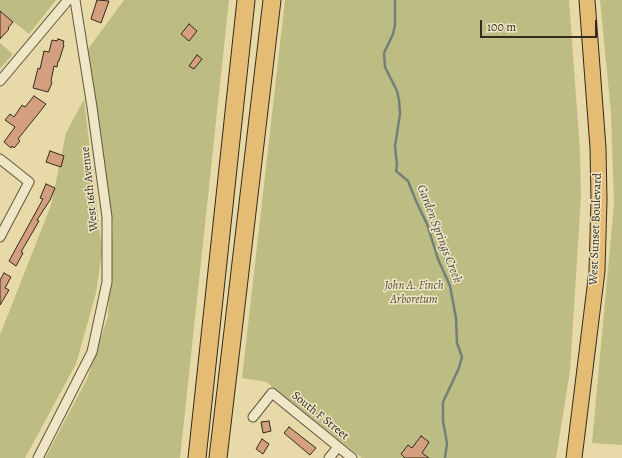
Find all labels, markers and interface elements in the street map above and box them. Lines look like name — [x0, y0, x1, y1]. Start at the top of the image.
scale bar — [482, 12, 599, 38]
text: 100 m — [487, 19, 516, 35]
street label: West 16th Avenue — [78, 146, 102, 232]
street label: West Sunset Boulevard — [587, 173, 605, 285]
water label: Garden Springs Creek — [413, 183, 465, 285]
park label: John A. Finch Arboretum — [384, 279, 444, 307]
street label: South F Street — [289, 389, 351, 443]

